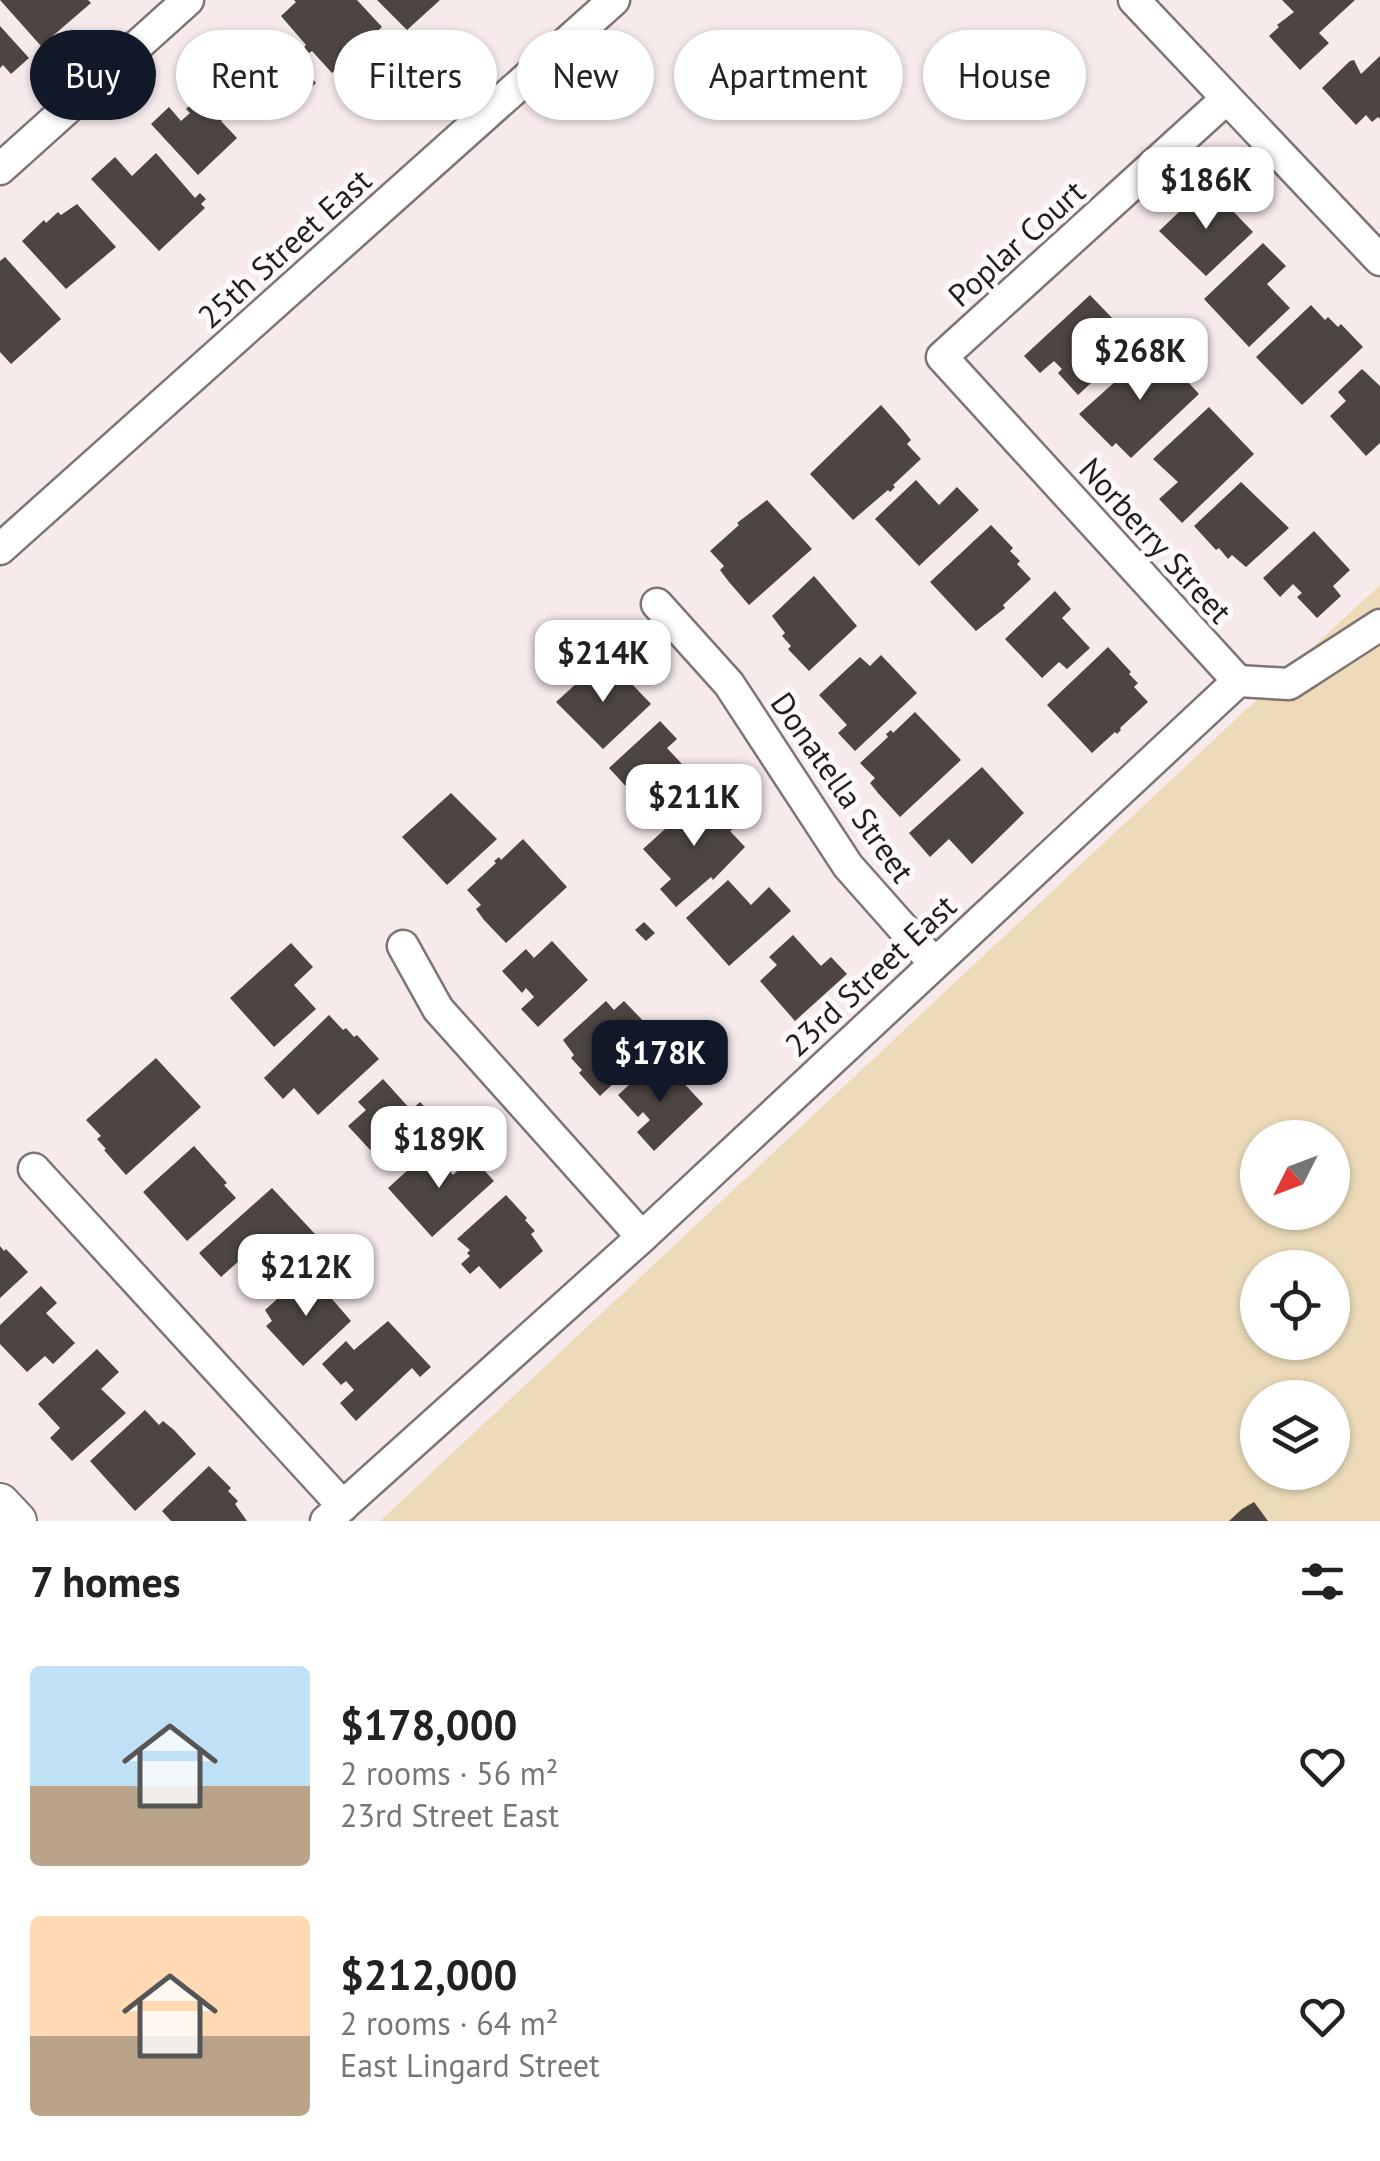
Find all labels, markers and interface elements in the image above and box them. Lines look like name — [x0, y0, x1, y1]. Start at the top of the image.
chip: Buy — [30, 30, 156, 120]
chip: Rent — [176, 30, 314, 120]
chip: Filters — [334, 30, 497, 120]
chip: New — [517, 30, 654, 120]
chip: Apartment — [674, 30, 903, 120]
chip: House — [923, 30, 1086, 120]
pin: $186K — [1136, 147, 1276, 232]
text: $186K — [1160, 158, 1252, 200]
street label: 25th Street East — [188, 159, 380, 337]
street label: Poplar Court — [939, 170, 1093, 316]
pin: $268K — [1070, 318, 1210, 403]
text: $268K — [1094, 329, 1186, 371]
street label: Norberry Street — [1071, 448, 1242, 632]
pin: $214K — [533, 620, 673, 705]
text: $214K — [557, 631, 649, 673]
street label: Donatella Street — [762, 684, 924, 891]
pin: $211K — [624, 764, 764, 849]
text: $211K — [648, 775, 740, 817]
street label: 23rd Street East — [776, 885, 965, 1065]
pin: $178K — [590, 1020, 730, 1105]
text: $178K — [614, 1031, 706, 1073]
pin: $189K — [369, 1106, 509, 1191]
text: $189K — [393, 1117, 485, 1159]
north arrow — [1240, 1120, 1350, 1230]
map controls — [1240, 1120, 1350, 1490]
pin: $212K — [236, 1234, 376, 1319]
text: $212K — [260, 1245, 352, 1287]
button: locate — [1240, 1250, 1350, 1360]
button: layers — [1240, 1380, 1350, 1490]
text: 7 homes — [30, 1554, 181, 1609]
icon: filters — [1295, 1554, 1350, 1609]
text: $178,000 — [340, 1697, 517, 1752]
icon: home — [110, 1706, 230, 1826]
icon: heart — [1295, 1739, 1350, 1794]
text: 2 rooms · 56 m² — [340, 1752, 558, 1794]
text: 23rd Street East — [340, 1794, 559, 1836]
text: $212,000 — [340, 1947, 517, 2002]
icon: home — [110, 1956, 230, 2076]
icon: heart — [1295, 1989, 1350, 2044]
text: 2 rooms · 64 m² — [340, 2002, 558, 2044]
text: East Lingard Street — [340, 2044, 600, 2086]

